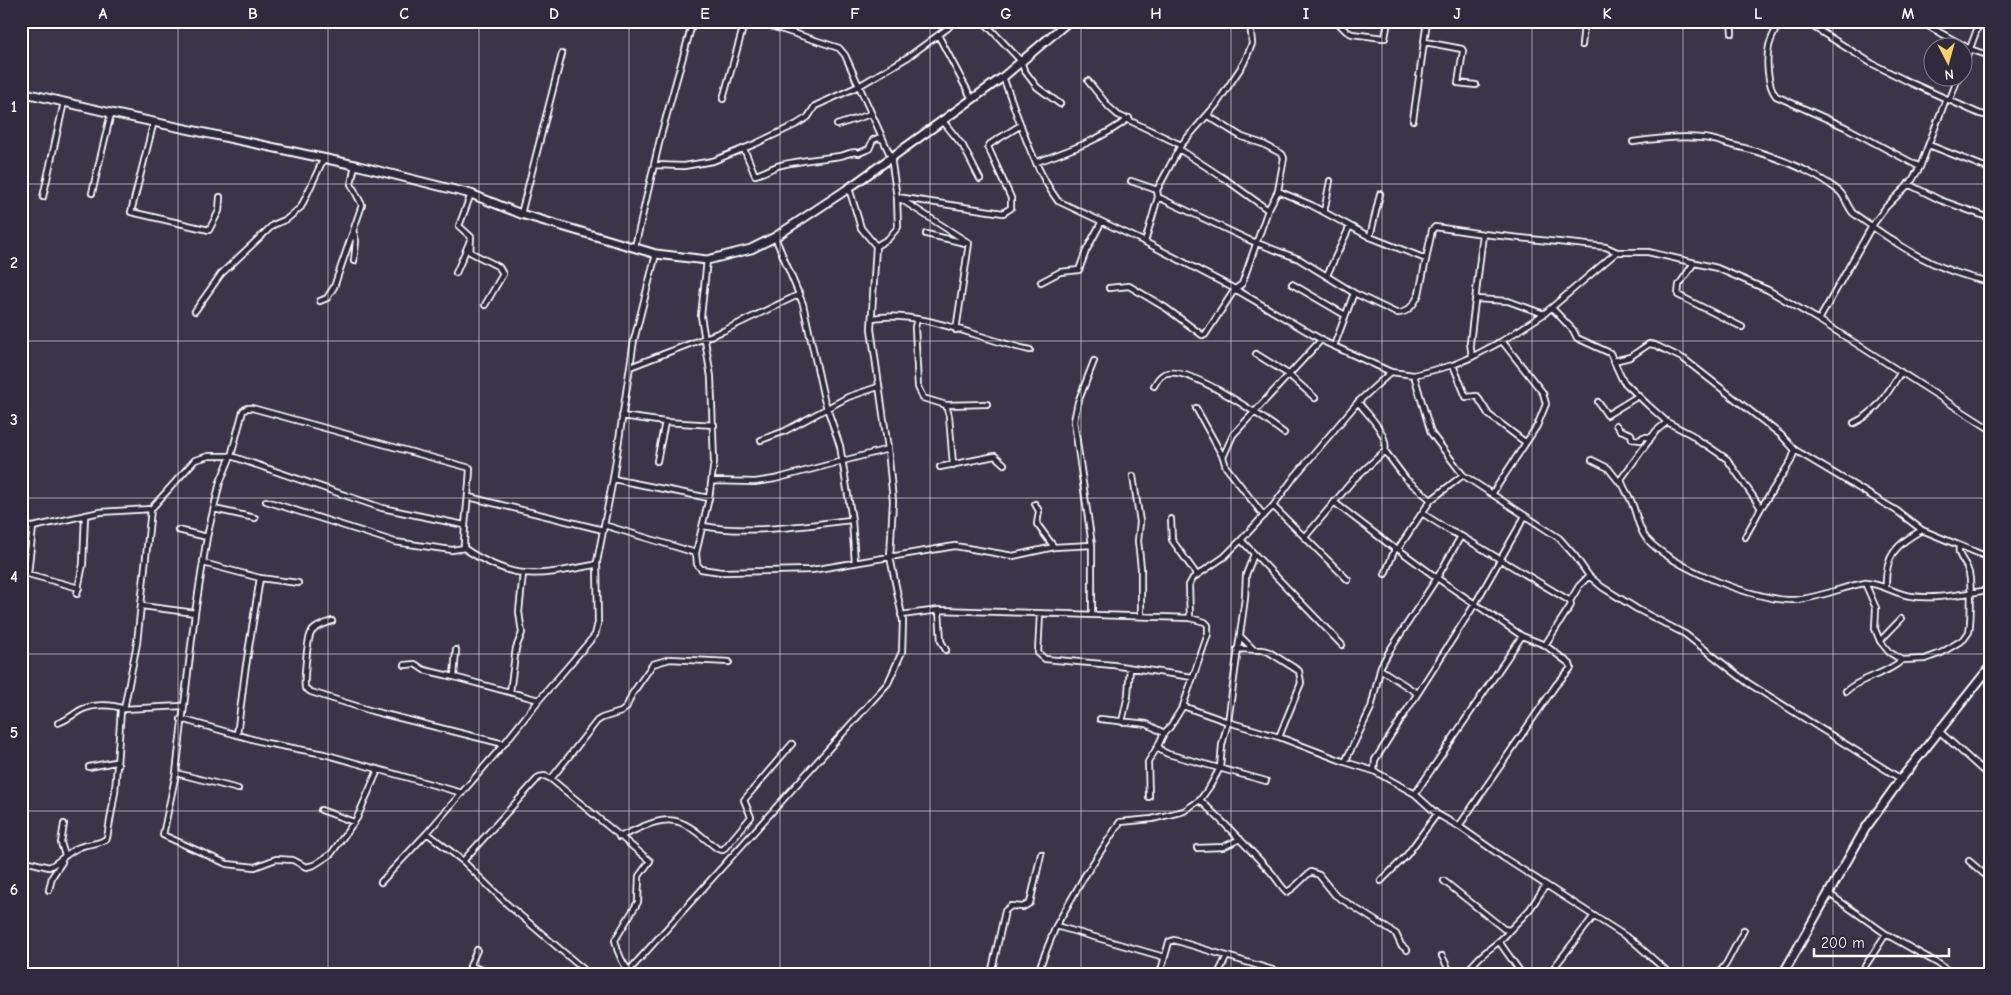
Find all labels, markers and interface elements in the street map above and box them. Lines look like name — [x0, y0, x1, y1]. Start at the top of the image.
text: A — [99, 5, 108, 23]
text: B — [248, 5, 258, 23]
text: C — [399, 5, 409, 23]
text: D — [549, 5, 559, 23]
text: E — [700, 5, 710, 23]
text: F — [850, 5, 860, 23]
text: G — [1000, 5, 1012, 23]
text: H — [1150, 5, 1162, 23]
text: I — [1303, 5, 1309, 23]
text: J — [1453, 5, 1461, 23]
text: K — [1602, 5, 1612, 23]
text: L — [1754, 5, 1762, 23]
text: M — [1902, 5, 1915, 23]
north arrow — [1924, 38, 1974, 88]
text: N — [1944, 66, 1955, 83]
text: 1 — [11, 98, 17, 116]
text: 2 — [10, 254, 18, 272]
text: 3 — [10, 411, 18, 429]
text: 4 — [10, 568, 18, 586]
text: 5 — [10, 724, 18, 742]
text: 6 — [10, 881, 18, 899]
scale bar — [1814, 925, 1948, 957]
text: 200 m — [1821, 934, 1865, 952]

